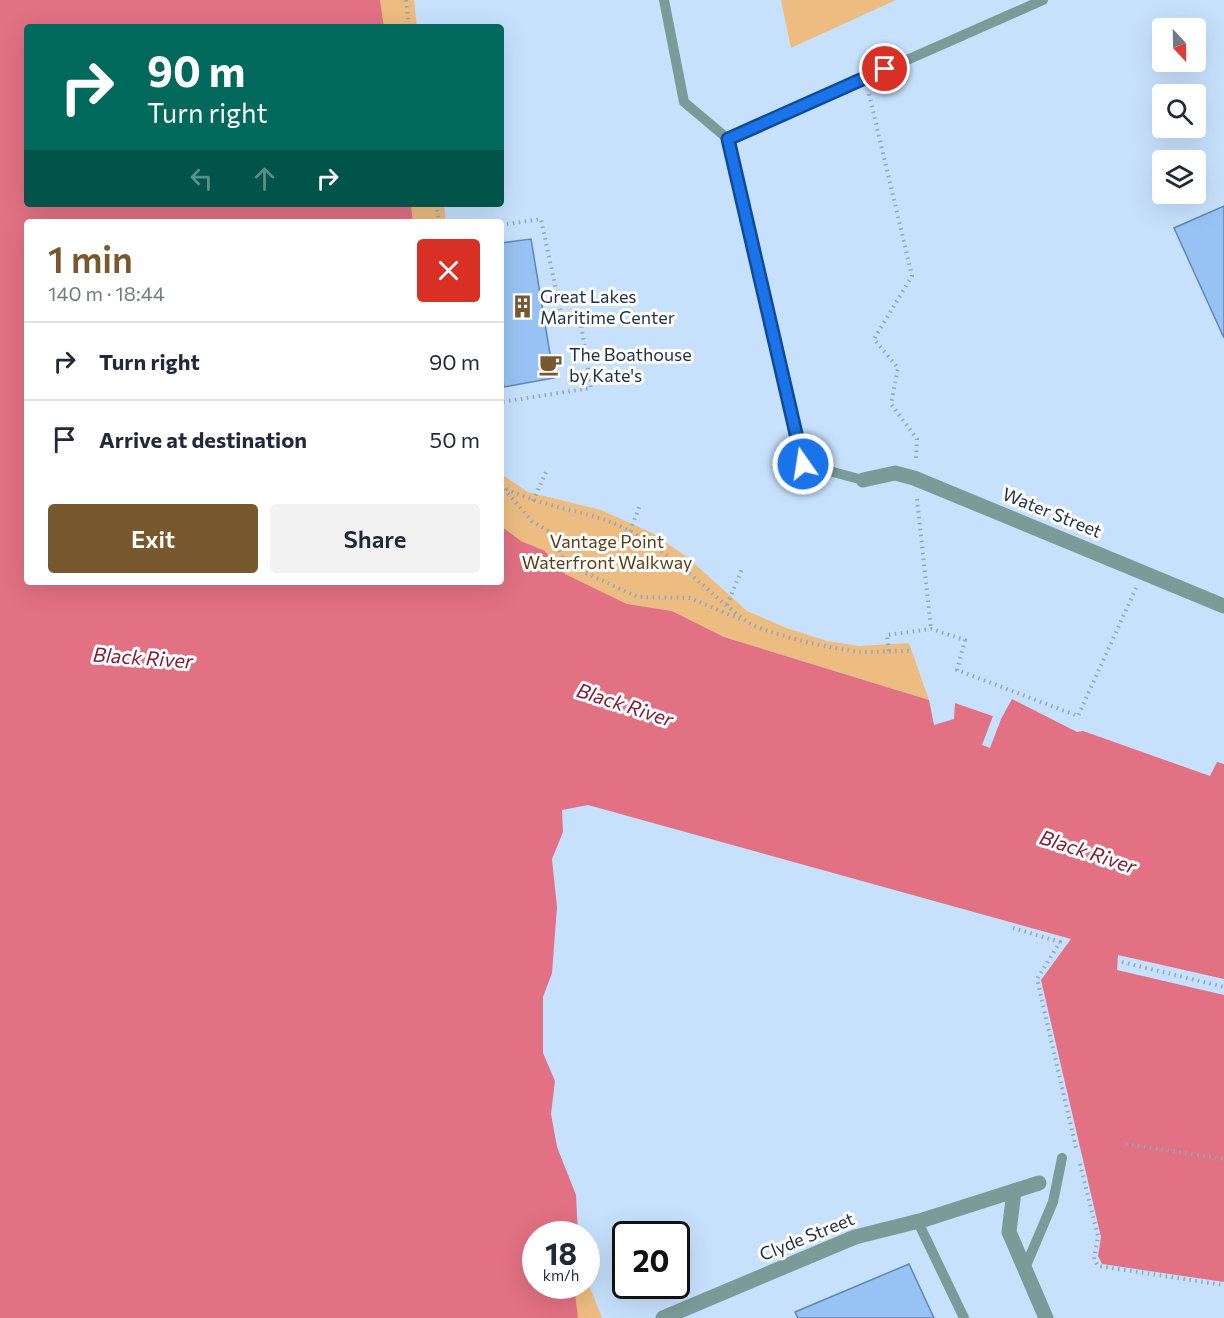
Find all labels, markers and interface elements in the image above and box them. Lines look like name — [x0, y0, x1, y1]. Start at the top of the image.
north arrow — [1152, 18, 1206, 72]
map controls — [1152, 18, 1206, 204]
pin — [859, 43, 910, 94]
text: 90 m — [147, 44, 246, 96]
icon: right — [48, 48, 126, 126]
icon: arrive — [868, 52, 901, 85]
button: search — [1152, 84, 1206, 138]
text: Turn right — [147, 96, 267, 129]
button: layers — [1152, 150, 1206, 204]
icon: left — [185, 162, 218, 195]
icon: ahead — [248, 162, 281, 195]
icon: right — [311, 162, 344, 195]
text: 1 min — [48, 236, 133, 280]
button: close — [417, 239, 480, 302]
text: 140 m · 18:44 — [48, 281, 165, 305]
place label: Great Lakes Maritime Center — [540, 285, 675, 328]
building icon: Great Lakes Maritime Center — [509, 294, 535, 320]
place label: The Boathouse by Kate's — [569, 343, 692, 386]
icon: right — [48, 345, 81, 378]
text: Turn right — [99, 348, 200, 375]
text: 90 m — [429, 348, 480, 375]
cafe icon: The Boathouse by Kate's — [538, 352, 564, 378]
icon: arrive — [48, 423, 81, 456]
text: Arrive at destination — [99, 426, 307, 453]
text: 50 m — [430, 426, 480, 453]
position arrow — [771, 432, 835, 496]
street label: Water Street — [1000, 482, 1105, 542]
button: Exit — [48, 504, 258, 573]
button: Share — [270, 504, 480, 573]
park label: Vantage Point Waterfront Walkway — [522, 530, 692, 573]
water label: Black River — [92, 642, 195, 673]
water label: Black River — [574, 677, 678, 731]
water label: Black River — [1037, 824, 1141, 878]
street label: Clyde Street — [756, 1207, 857, 1265]
speed limit sign: 20 — [612, 1221, 690, 1299]
text: 18 — [545, 1234, 577, 1271]
text: km/h — [543, 1266, 579, 1284]

